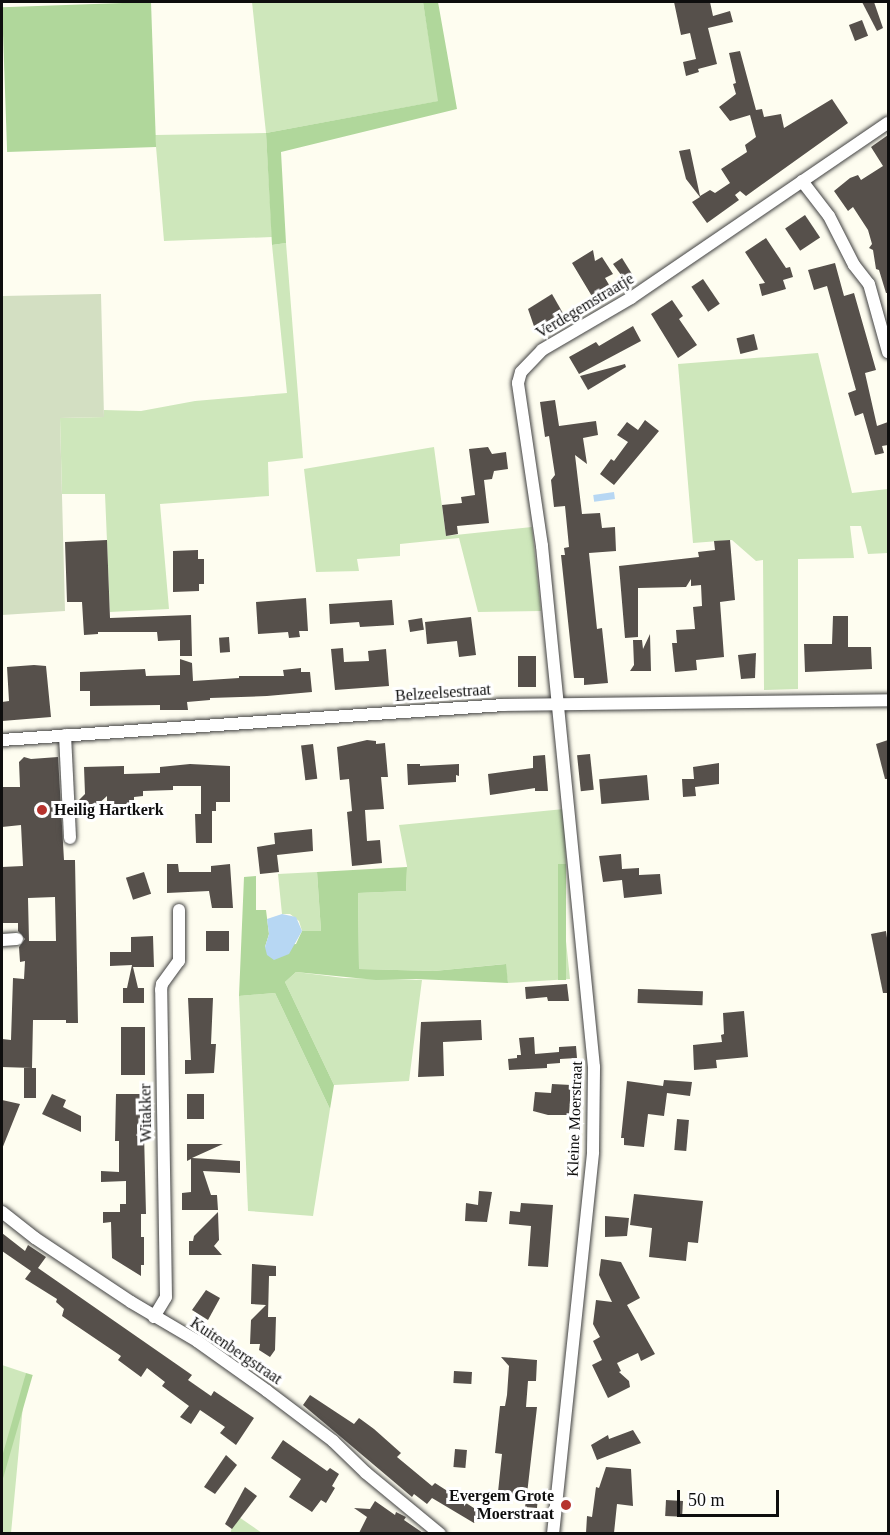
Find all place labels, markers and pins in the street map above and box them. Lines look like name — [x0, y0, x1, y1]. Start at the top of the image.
place label: Heilig Hartkerk — [54, 800, 164, 820]
marker: Heilig Hartkerk — [35, 803, 49, 817]
place label: Evergem Grote Moerstraat — [449, 1486, 554, 1524]
marker: Evergem Grote Moerstraat — [559, 1498, 573, 1512]

